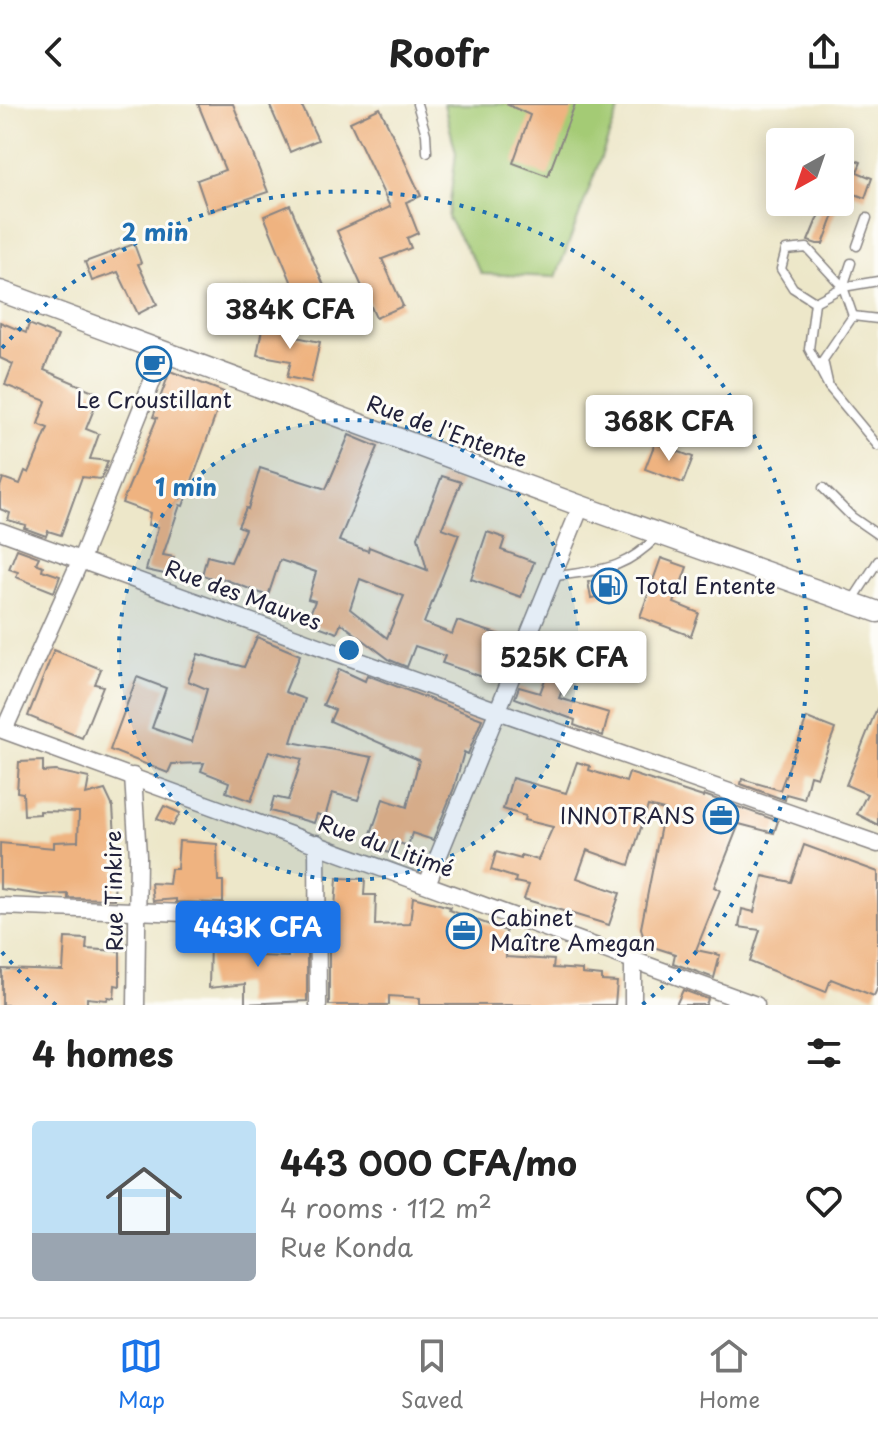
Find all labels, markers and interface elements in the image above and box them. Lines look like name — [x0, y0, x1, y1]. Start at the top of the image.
text: Roofr — [388, 25, 490, 79]
icon: back — [32, 30, 76, 74]
icon: share — [802, 30, 846, 74]
north arrow — [766, 128, 854, 216]
map controls — [766, 128, 854, 216]
text: 2 min — [121, 213, 189, 249]
pin: 384K CFA — [207, 283, 373, 351]
text: 384K CFA — [225, 289, 355, 328]
cafe icon: Le Croustillant — [135, 345, 173, 383]
place label: Le Croustillant — [76, 382, 232, 415]
street label: Rue de l'Entente — [362, 385, 533, 474]
pin: 368K CFA — [586, 395, 752, 463]
text: 368K CFA — [604, 401, 734, 440]
text: 1 min — [155, 468, 217, 504]
street label: Rue des Mauves — [161, 550, 326, 637]
fuel station icon: Total Entente — [590, 567, 628, 605]
place label: Total Entente — [635, 568, 776, 601]
pin: 525K CFA — [481, 631, 647, 699]
centre of rings — [335, 636, 363, 664]
text: 525K CFA — [500, 637, 628, 676]
office icon: INNOTRANS — [702, 797, 740, 835]
place label: INNOTRANS — [560, 798, 695, 831]
street label: Rue du Litimé — [314, 805, 459, 884]
street label: Rue Tinkire — [95, 830, 130, 952]
place label: Cabinet Maître Amegan — [490, 900, 655, 958]
pin: 443K CFA — [175, 901, 341, 969]
text: 443K CFA — [194, 907, 323, 946]
office icon: Cabinet Maître Amegan — [445, 912, 483, 950]
text: 4 homes — [32, 1027, 174, 1079]
icon: filters — [802, 1031, 846, 1075]
text: 443 000 CFA/mo — [280, 1136, 577, 1188]
icon: home — [96, 1153, 192, 1249]
icon: heart — [802, 1179, 846, 1223]
text: 4 rooms · 112 m² — [280, 1188, 492, 1227]
text: Rue Konda — [280, 1227, 413, 1266]
tab: Map — [118, 1334, 165, 1415]
tab: Saved — [401, 1334, 463, 1415]
tab: Home — [699, 1334, 760, 1415]

